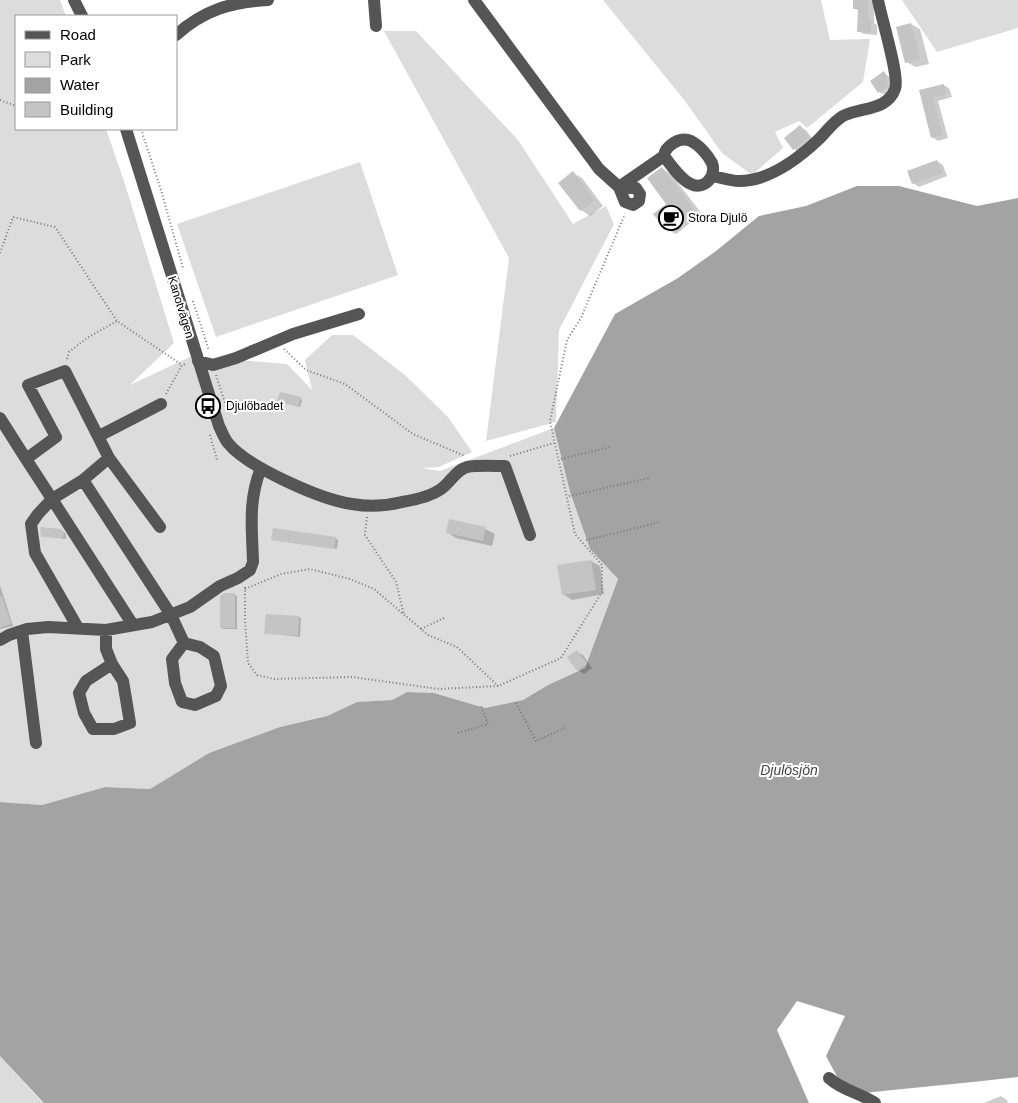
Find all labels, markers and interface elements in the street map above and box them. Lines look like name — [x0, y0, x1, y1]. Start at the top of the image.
legend — [15, 15, 178, 130]
text: Road — [60, 26, 96, 43]
text: Park — [60, 51, 91, 68]
text: Water — [60, 76, 99, 93]
text: Building — [60, 101, 113, 118]
cafe icon: Stora Djulö — [658, 205, 684, 231]
place label: Stora Djulö — [688, 211, 748, 225]
street label: Kanotvägen — [165, 274, 197, 340]
bus stop icon: Djulöbadet — [195, 393, 221, 419]
place label: Djulöbadet — [226, 399, 284, 413]
water label: Djulösjön — [760, 762, 818, 778]

